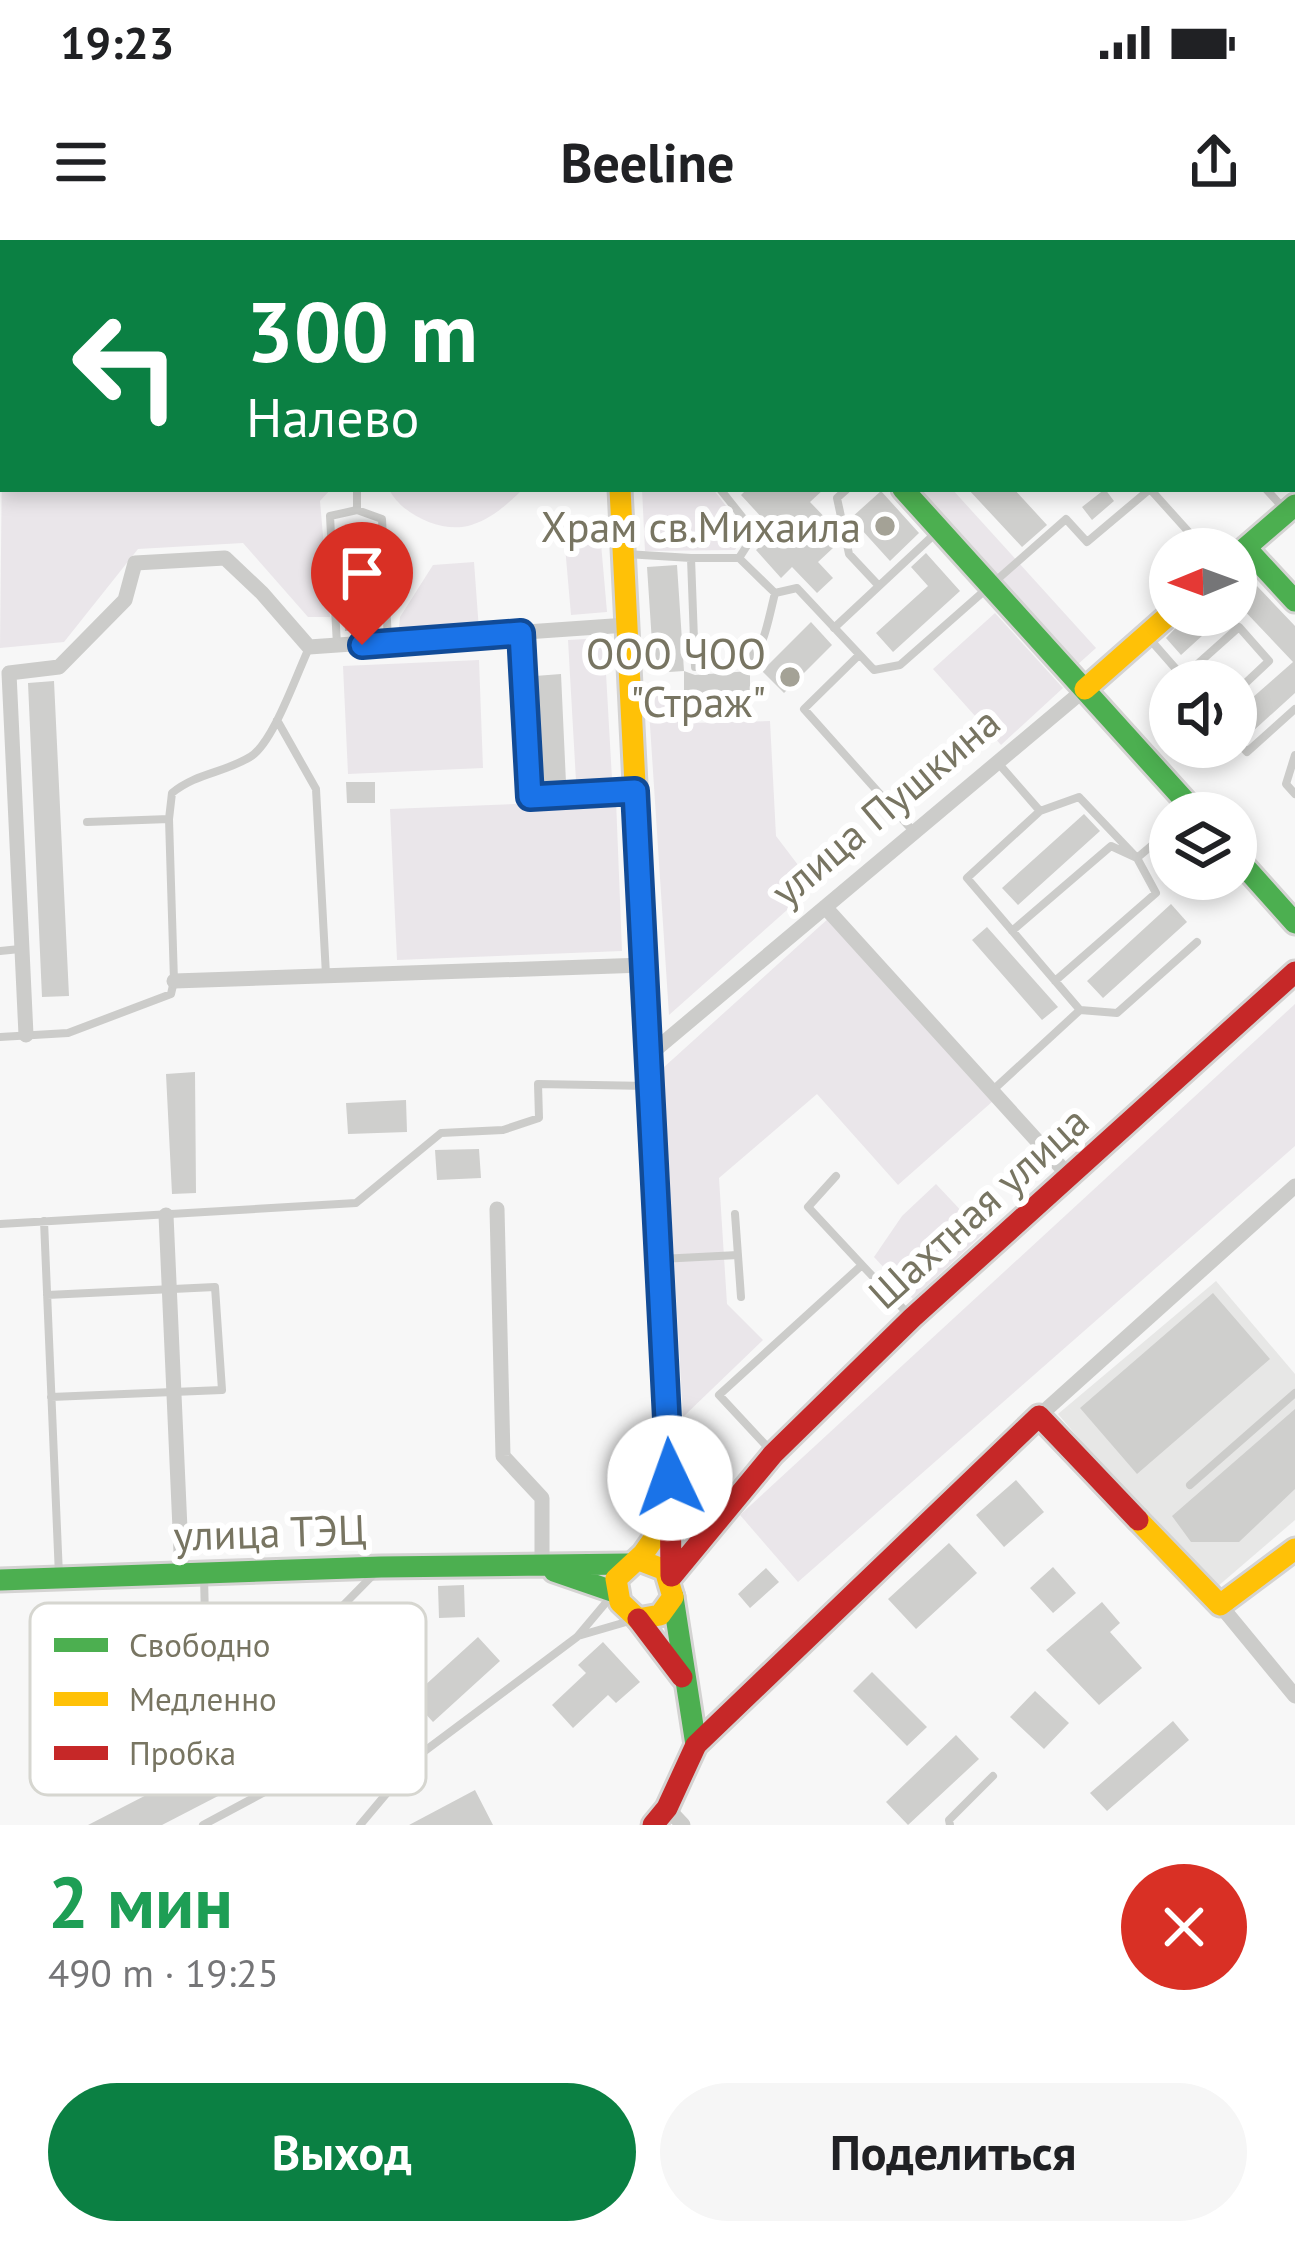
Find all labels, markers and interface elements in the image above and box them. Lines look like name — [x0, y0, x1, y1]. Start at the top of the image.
text: 19:23 — [60, 13, 174, 71]
text: Beeline — [561, 127, 734, 197]
icon: menu — [48, 129, 114, 195]
icon: share — [1181, 129, 1247, 195]
text: 300 m — [246, 276, 478, 385]
icon: left — [48, 288, 204, 444]
text: Налево — [246, 382, 420, 452]
place label: Храм св.Михаила — [541, 499, 861, 554]
marker: Храм св.Михаила — [872, 513, 898, 539]
pin — [311, 522, 413, 645]
north arrow — [1149, 528, 1257, 636]
map controls — [1149, 528, 1257, 900]
icon: arrive — [329, 540, 395, 606]
place label: ООО ЧОО "Страж" — [586, 626, 766, 729]
button: sound — [1149, 660, 1257, 768]
marker: ООО ЧОО "Страж" — [777, 664, 803, 690]
street label: улица Пушкина — [759, 694, 1011, 918]
button: layers — [1149, 792, 1257, 900]
street label: Шахтная улица — [856, 1094, 1100, 1320]
position arrow — [607, 1415, 733, 1541]
street label: улица ТЭЦ — [172, 1501, 368, 1563]
legend — [30, 1603, 426, 1795]
text: Свободно — [129, 1623, 271, 1666]
text: Медленно — [129, 1677, 277, 1720]
text: Пробка — [129, 1731, 236, 1774]
text: 2 мин — [48, 1855, 233, 1948]
button: close — [1121, 1864, 1247, 1990]
text: 490 m · 19:25 — [48, 1947, 279, 1998]
button: Выход — [48, 2083, 636, 2221]
button: Поделиться — [660, 2083, 1247, 2221]

